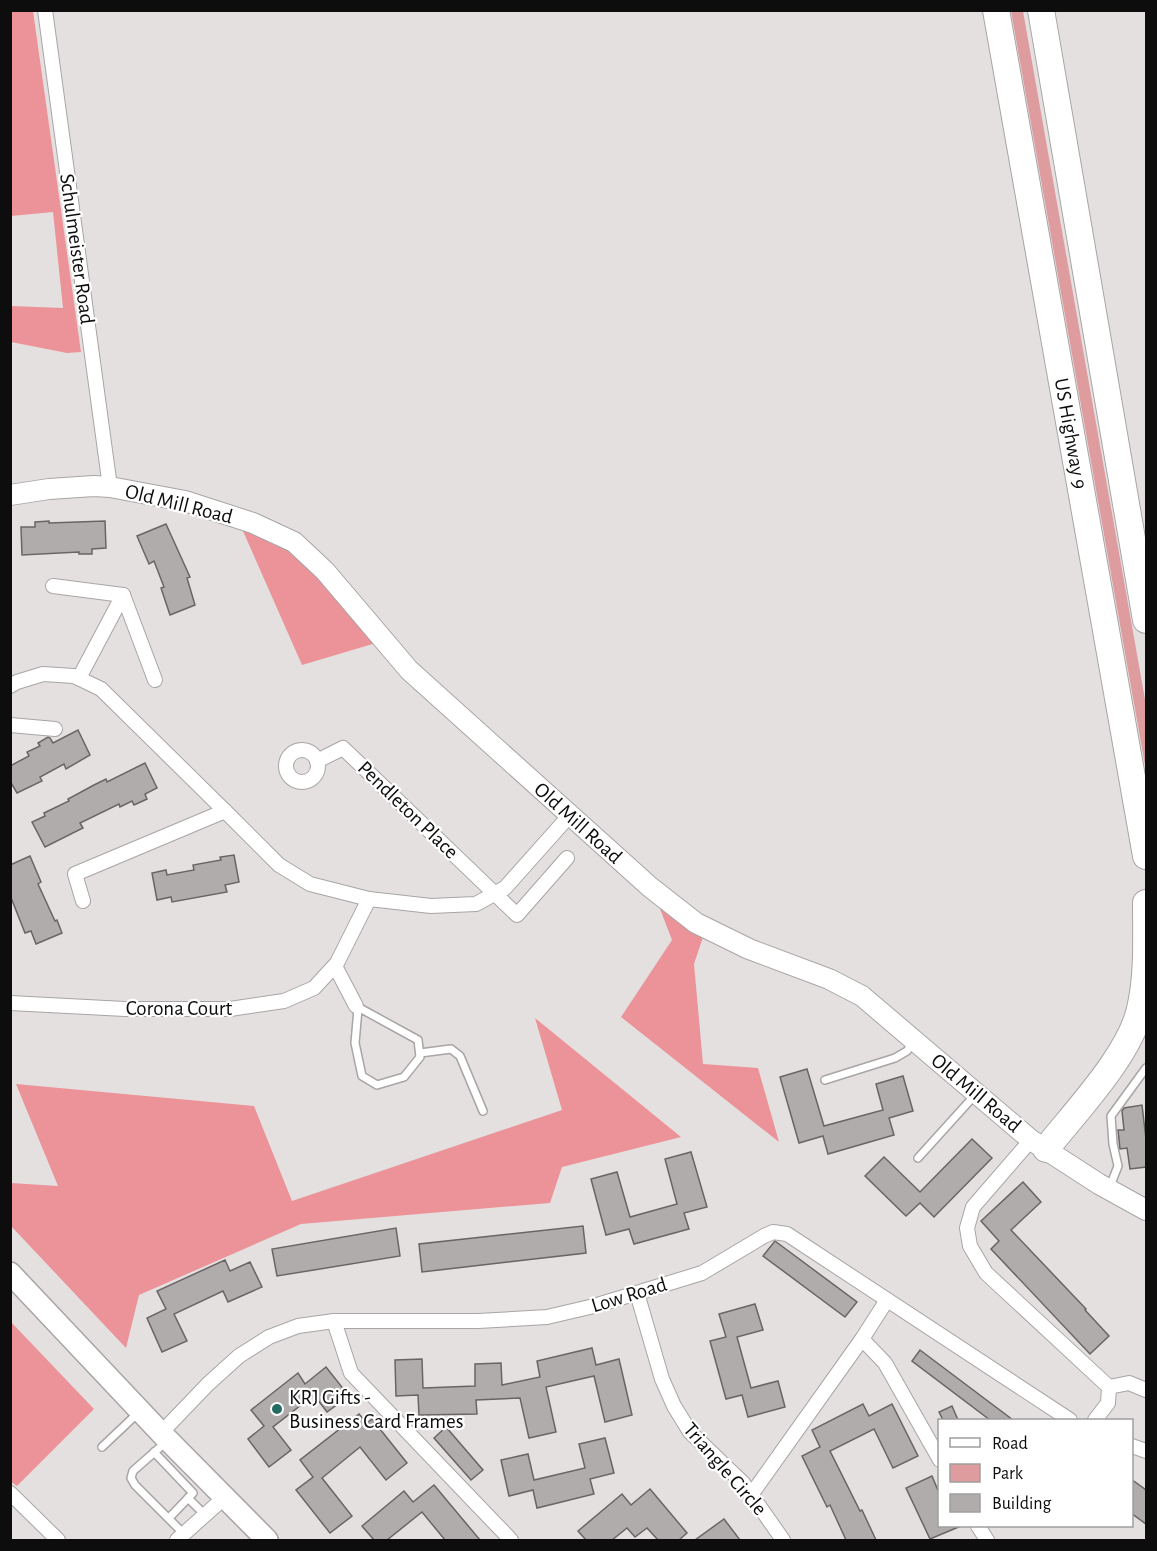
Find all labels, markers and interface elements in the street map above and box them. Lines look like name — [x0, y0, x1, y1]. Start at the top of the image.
street label: Schulmeister Road — [56, 172, 98, 326]
street label: US Highway 9 — [1051, 376, 1091, 491]
street label: Old Mill Road — [123, 480, 235, 528]
street label: Pendleton Place — [354, 757, 462, 863]
street label: Old Mill Road — [530, 778, 626, 868]
street label: Corona Court — [126, 998, 232, 1019]
street label: Old Mill Road — [927, 1050, 1025, 1137]
street label: Low Road — [589, 1274, 669, 1316]
place label: KRJ Gifts - Business Card Frames — [289, 1387, 464, 1432]
marker: KRJ Gifts - Business Card Frames — [270, 1402, 284, 1416]
street label: Triangle Circle — [679, 1419, 771, 1519]
legend — [938, 1419, 1133, 1527]
text: Road — [992, 1435, 1028, 1453]
text: Park — [992, 1465, 1024, 1483]
text: Building — [992, 1495, 1052, 1513]

